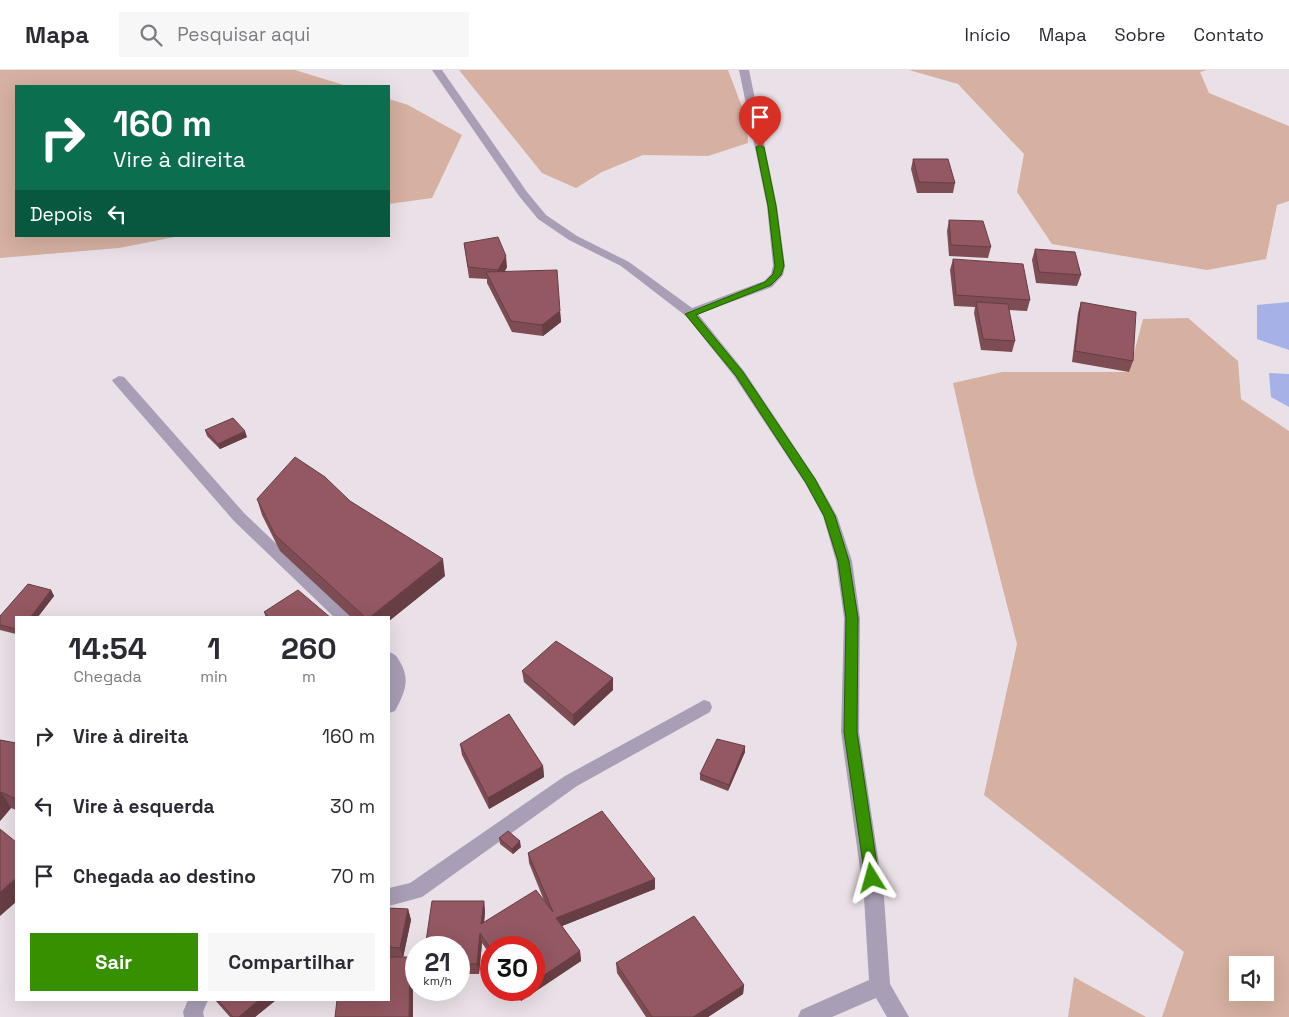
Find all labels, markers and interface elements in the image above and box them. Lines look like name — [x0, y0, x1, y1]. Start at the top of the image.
search box — [119, 12, 469, 57]
text: Mapa — [25, 19, 89, 50]
icon: search — [137, 21, 165, 49]
text: Pesquisar aqui — [177, 22, 310, 47]
text: Início — [965, 23, 1011, 46]
text: Mapa — [1039, 23, 1087, 46]
text: Sobre — [1115, 23, 1165, 46]
text: Contato — [1193, 23, 1264, 46]
pin — [739, 96, 781, 147]
text: 160 m — [113, 102, 212, 146]
icon: arrive — [746, 103, 774, 131]
icon: right — [30, 105, 95, 170]
text: Vire à direita — [113, 145, 245, 173]
icon: left — [103, 200, 131, 228]
text: Depois — [30, 202, 93, 227]
text: 14:54 — [68, 629, 147, 668]
text: 1 — [207, 629, 221, 668]
text: 260 — [281, 629, 337, 668]
text: Chegada — [73, 666, 142, 687]
text: min — [200, 666, 228, 687]
text: m — [302, 666, 316, 687]
icon: right — [30, 722, 58, 750]
text: Vire à direita — [73, 724, 189, 749]
text: 160 m — [322, 724, 375, 749]
icon: left — [30, 792, 58, 820]
text: Vire à esquerda — [73, 794, 215, 819]
text: 30 m — [330, 794, 375, 819]
position arrow — [845, 851, 897, 903]
icon: arrive — [30, 862, 58, 890]
text: Chegada ao destino — [73, 864, 256, 889]
text: 70 m — [331, 864, 375, 889]
button: Sair — [30, 933, 198, 991]
button: Compartilhar — [208, 933, 375, 991]
speed limit sign: 30 — [480, 936, 545, 1001]
text: 21 — [424, 946, 451, 978]
map controls — [1229, 956, 1274, 1001]
button: sound — [1229, 956, 1274, 1001]
text: km/h — [423, 973, 452, 989]

